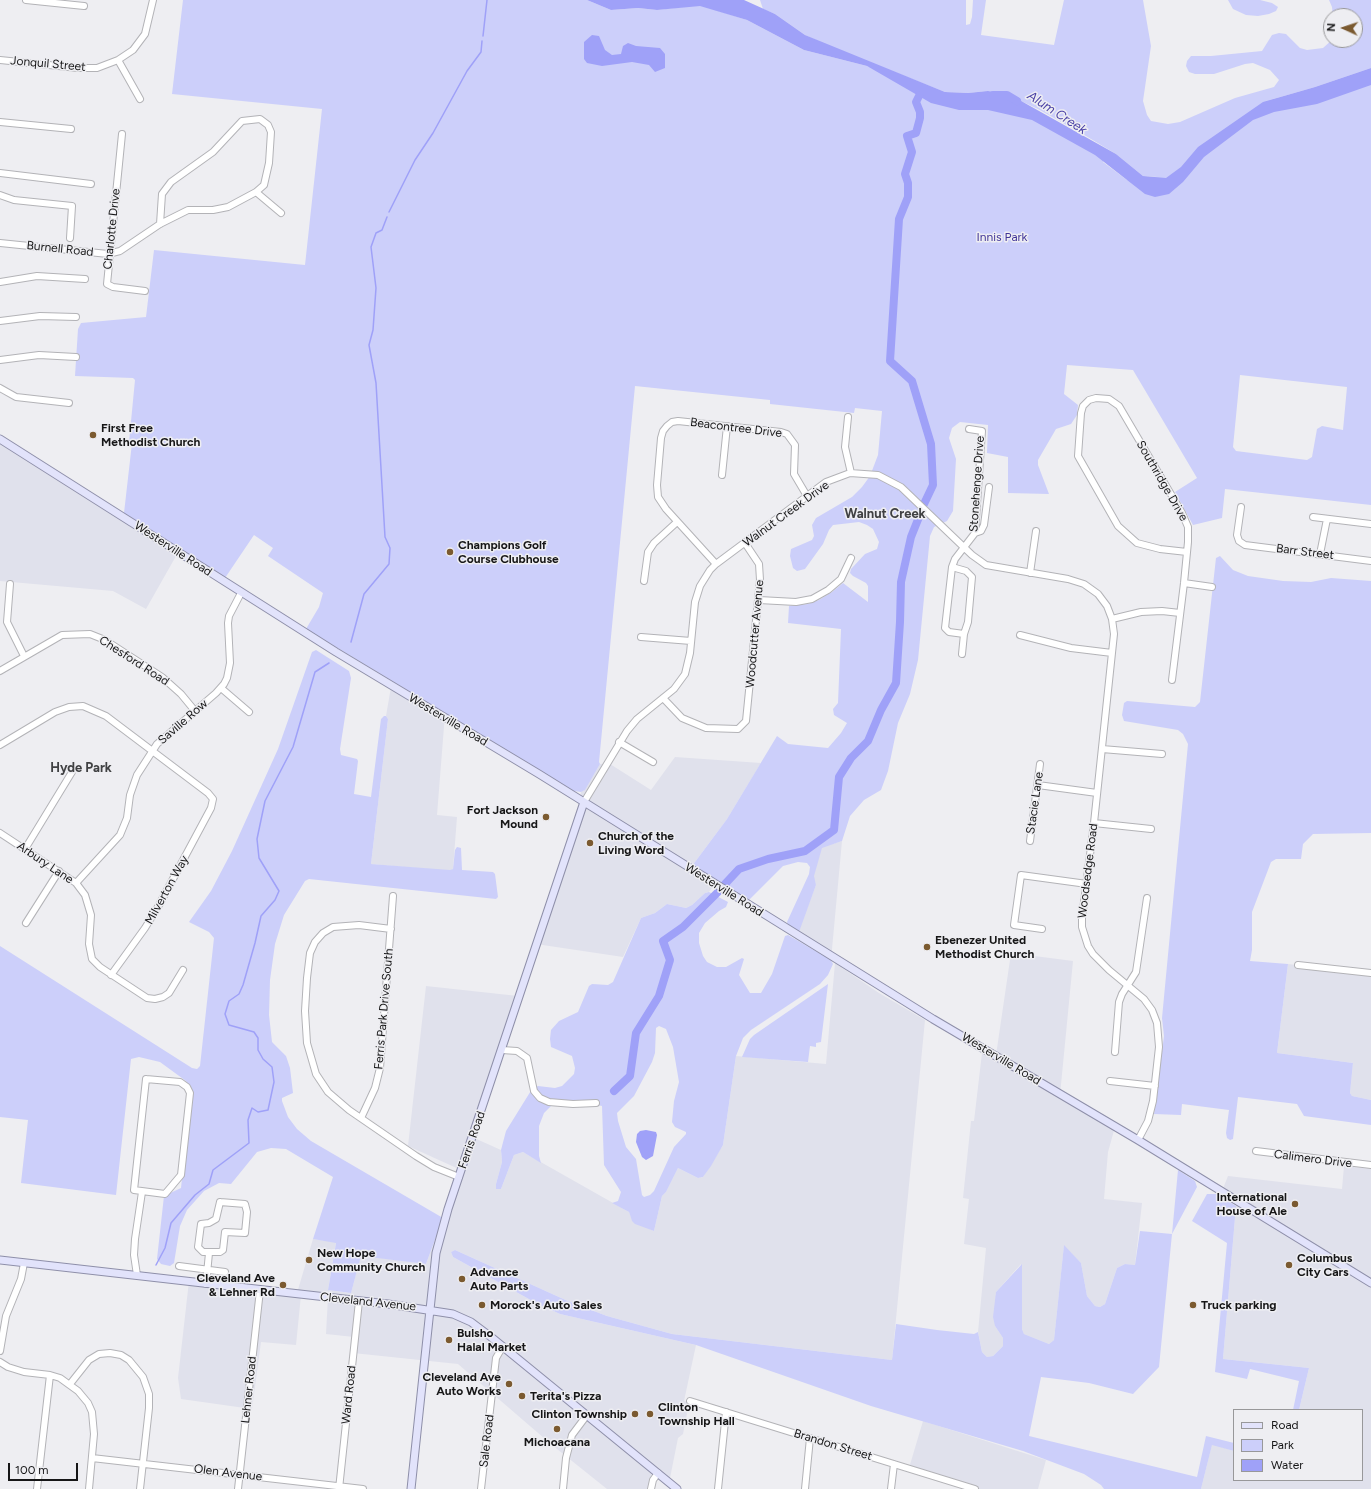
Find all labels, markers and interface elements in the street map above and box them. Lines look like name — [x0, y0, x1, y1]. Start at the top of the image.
north arrow — [1323, 8, 1363, 48]
text: N — [1325, 23, 1338, 32]
street label: Jonquil Street — [10, 54, 86, 74]
water label: Alum Creek — [1024, 88, 1090, 138]
street label: Charlotte Drive — [101, 188, 123, 270]
park label: Innis Park — [977, 230, 1027, 244]
street label: Burnell Road — [26, 238, 94, 260]
street label: Beacontree Drive — [689, 415, 783, 441]
place label: First Free Methodist Church — [101, 421, 200, 449]
marker: First Free Methodist Church — [88, 430, 98, 440]
street label: Stonehenge Drive — [966, 435, 988, 533]
street label: Southridge Drive — [1133, 438, 1191, 524]
street label: Walnut Creek Drive — [740, 478, 832, 550]
district label: Walnut Creek — [844, 506, 926, 522]
street label: Westerville Road — [131, 519, 215, 579]
place label: Champions Golf Course Clubhouse — [458, 538, 559, 566]
street label: Barr Street — [1275, 541, 1335, 563]
marker: Champions Golf Course Clubhouse — [445, 547, 455, 557]
street label: Woodcutter Avenue — [743, 579, 767, 689]
street label: Chesford Road — [96, 633, 172, 689]
street label: Westerville Road — [406, 691, 490, 749]
street label: Saville Row — [155, 697, 211, 747]
district label: Hyde Park — [50, 760, 112, 776]
street label: Stacie Lane — [1024, 771, 1046, 835]
place label: Fort Jackson Mound — [467, 803, 538, 831]
marker: Fort Jackson Mound — [541, 812, 551, 822]
street label: Woodsedge Road — [1075, 823, 1101, 919]
place label: Church of the Living Word — [598, 829, 674, 857]
marker: Church of the Living Word — [585, 838, 595, 848]
street label: Arbury Lane — [14, 839, 76, 887]
street label: Milverton Way — [142, 853, 192, 927]
street label: Westerville Road — [682, 860, 766, 920]
place label: Ebenezer United Methodist Church — [935, 933, 1034, 961]
marker: Ebenezer United Methodist Church — [922, 942, 932, 952]
street label: Ferris Park Drive South — [372, 948, 396, 1070]
street label: Westerville Road — [959, 1030, 1043, 1088]
street label: Ferris Road — [455, 1109, 489, 1171]
street label: Calimero Drive — [1273, 1147, 1353, 1171]
place label: International House of Ale — [1216, 1190, 1287, 1218]
marker: International House of Ale — [1290, 1199, 1300, 1209]
place label: New Hope Community Church — [317, 1246, 425, 1274]
place label: Columbus City Cars — [1297, 1251, 1352, 1279]
marker: New Hope Community Church — [304, 1255, 314, 1265]
marker: Columbus City Cars — [1284, 1260, 1294, 1270]
place label: Advance Auto Parts — [470, 1265, 528, 1293]
place label: Cleveland Ave & Lehner Rd — [196, 1271, 275, 1299]
marker: Advance Auto Parts — [457, 1274, 467, 1284]
marker: Cleveland Ave & Lehner Rd — [278, 1280, 288, 1290]
street label: Cleveland Avenue — [319, 1290, 417, 1314]
place label: Morock's Auto Sales — [490, 1298, 602, 1312]
place label: Truck parking — [1201, 1298, 1277, 1312]
marker: Morock's Auto Sales — [477, 1300, 487, 1310]
marker: Truck parking — [1188, 1300, 1198, 1310]
place label: Bulsho Halal Market — [457, 1326, 526, 1354]
marker: Bulsho Halal Market — [444, 1335, 454, 1345]
street label: Lehner Road — [238, 1356, 260, 1424]
street label: Ward Road — [339, 1365, 359, 1425]
place label: Cleveland Ave Auto Works — [422, 1370, 501, 1398]
marker: Cleveland Ave Auto Works — [504, 1379, 514, 1389]
place label: Terita's Pizza — [530, 1389, 601, 1403]
marker: Terita's Pizza — [517, 1391, 527, 1401]
place label: Clinton Township Hall — [658, 1400, 735, 1428]
place label: Clinton Township — [531, 1407, 627, 1421]
marker: Clinton Township — [630, 1409, 640, 1419]
marker: Clinton Township Hall — [645, 1409, 655, 1419]
legend — [1233, 1409, 1363, 1481]
street label: Sale Road — [477, 1414, 497, 1468]
text: Road — [1271, 1418, 1299, 1432]
marker: Michoacana — [552, 1424, 562, 1434]
street label: Brandon Street — [792, 1426, 874, 1464]
place label: Michoacana — [524, 1435, 590, 1449]
text: Park — [1271, 1438, 1294, 1452]
scale bar — [10, 1455, 80, 1481]
text: Water — [1271, 1458, 1303, 1472]
street label: Olen Avenue — [193, 1462, 263, 1484]
text: 100 m — [15, 1463, 49, 1477]

